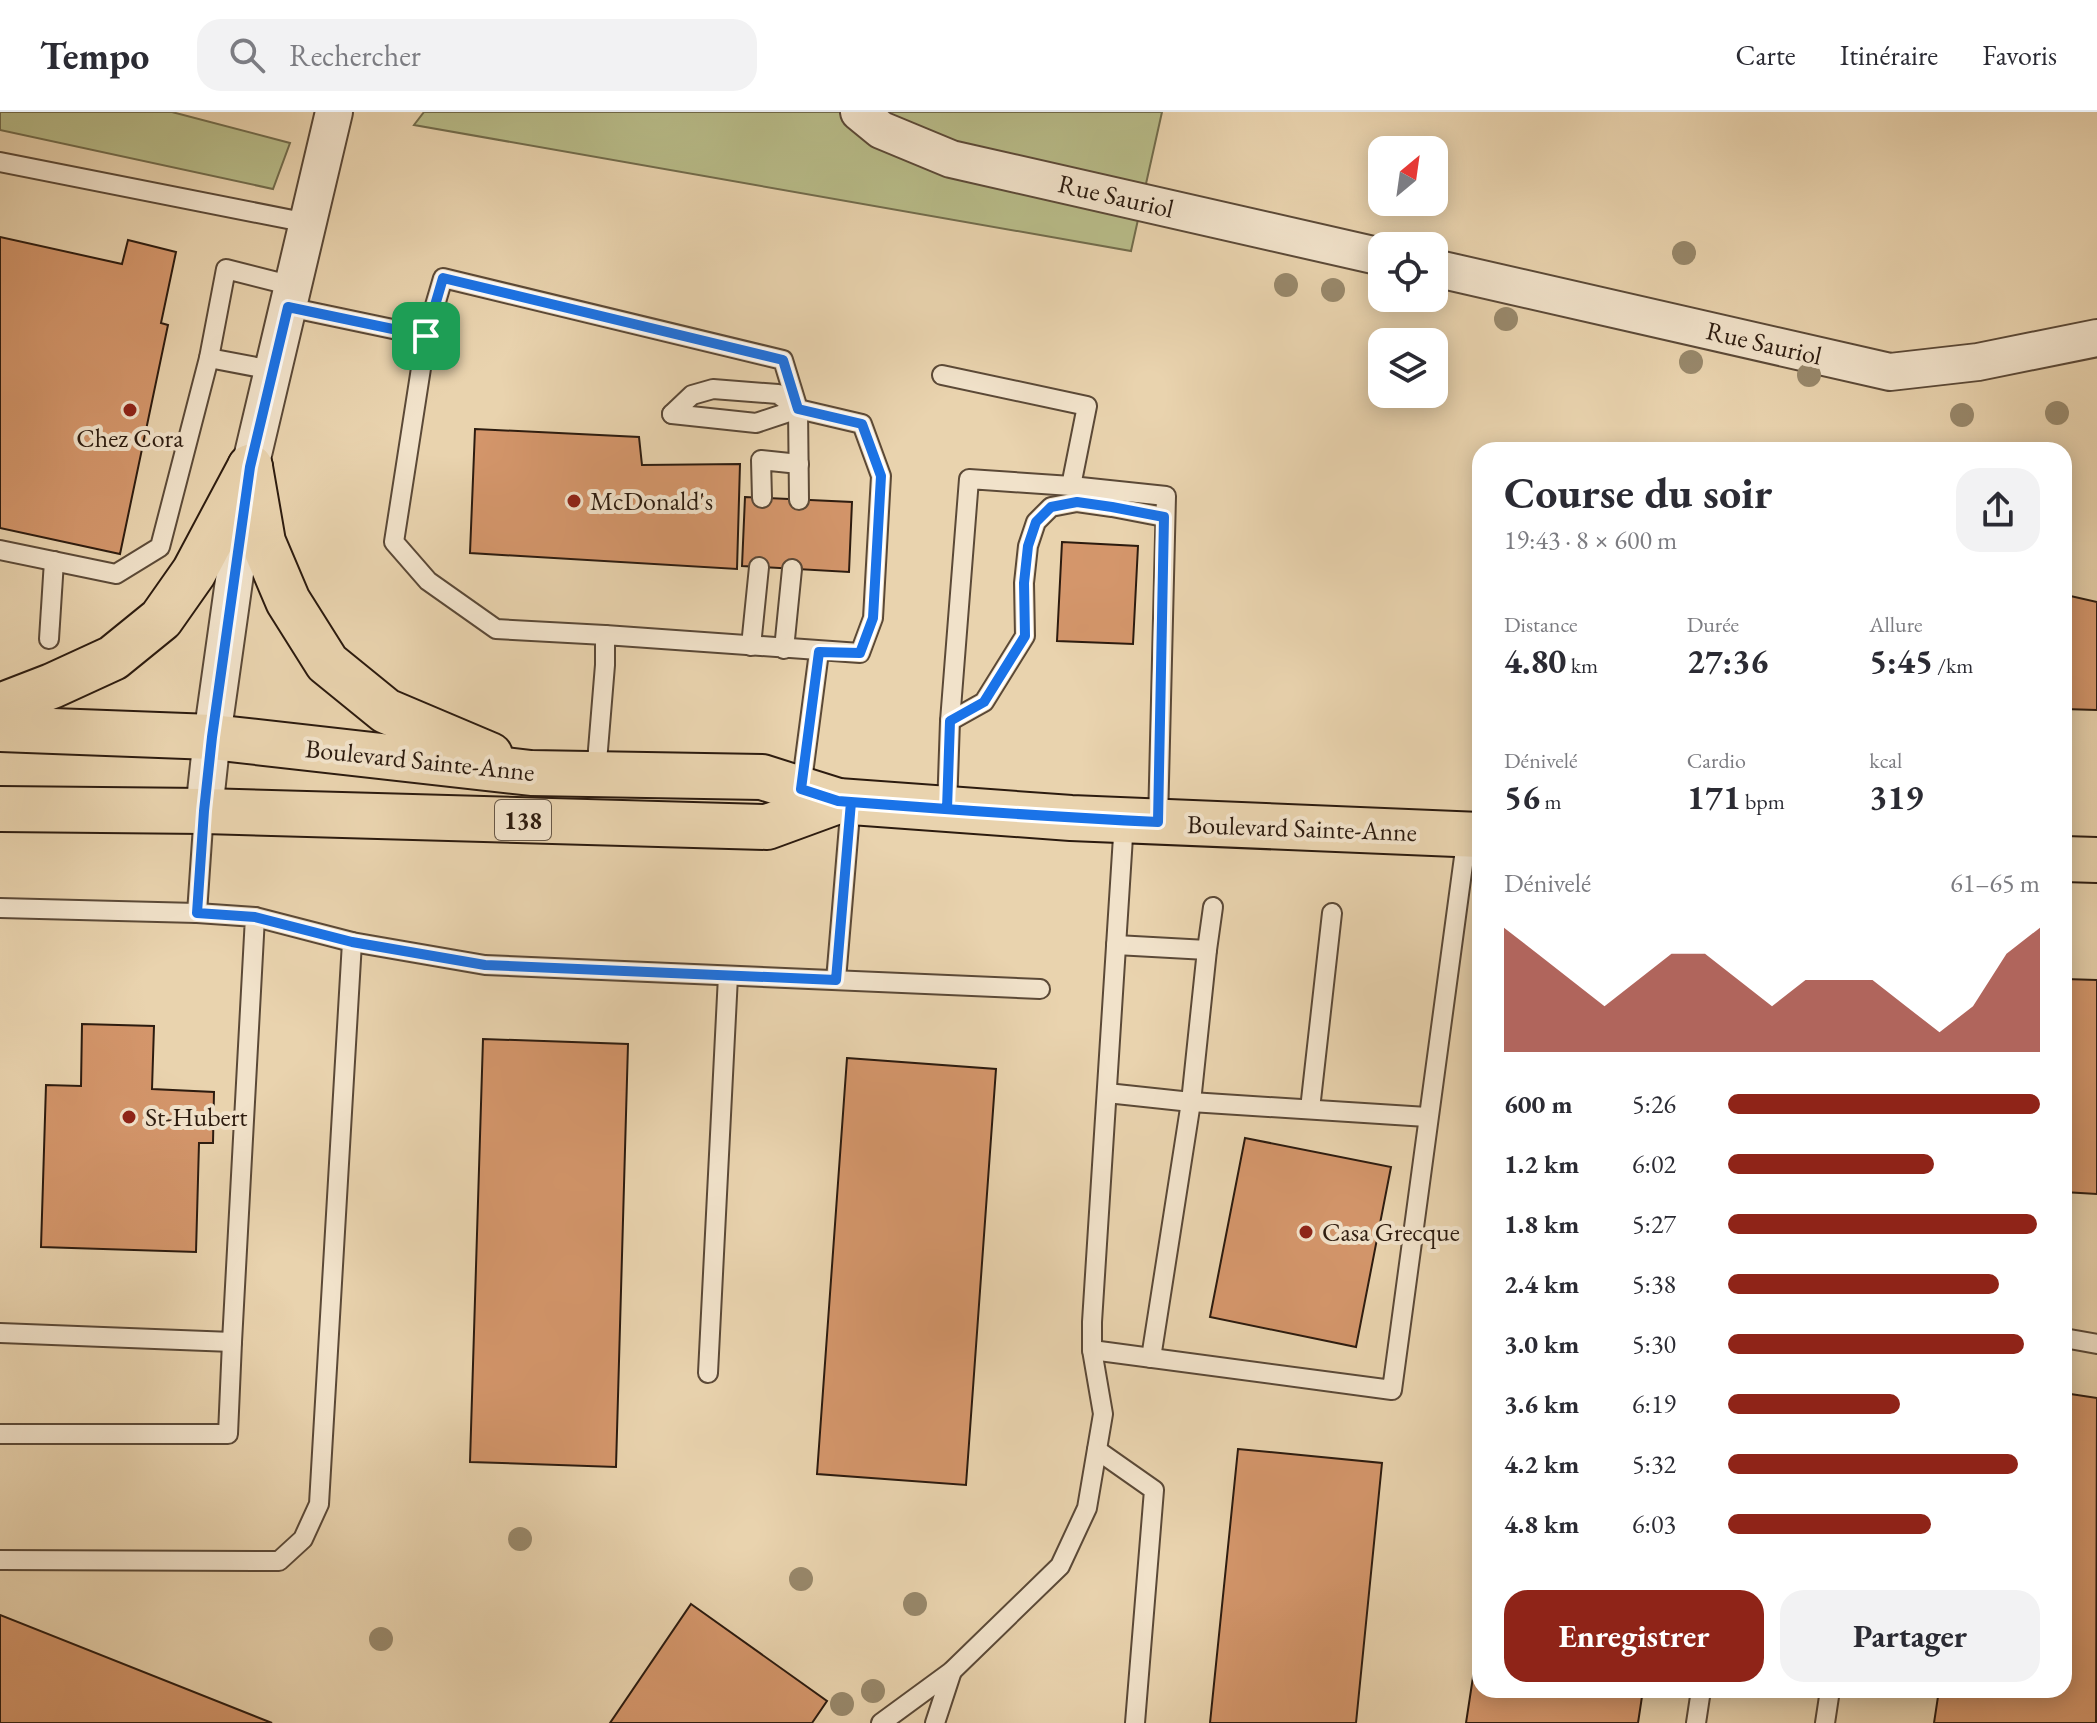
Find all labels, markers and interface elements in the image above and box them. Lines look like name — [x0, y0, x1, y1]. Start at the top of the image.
search box — [197, 19, 757, 91]
text: Tempo — [40, 31, 149, 80]
icon: search — [225, 33, 269, 77]
text: Rechercher — [289, 36, 421, 75]
text: Carte — [1736, 37, 1796, 73]
text: Itinéraire — [1840, 37, 1938, 73]
text: Favoris — [1982, 37, 2057, 73]
north arrow — [1368, 136, 1448, 216]
map controls — [1368, 136, 1448, 408]
street label: Rue Sauriol — [1055, 166, 1177, 226]
button: locate — [1368, 232, 1448, 312]
pin — [392, 302, 460, 370]
street label: Rue Sauriol — [1703, 313, 1825, 373]
icon: arrive — [404, 314, 448, 358]
button: layers — [1368, 328, 1448, 408]
marker: Chez Cora — [121, 401, 139, 419]
place label: Chez Cora — [76, 421, 184, 455]
text: Course du soir — [1504, 464, 1772, 521]
button: share — [1956, 468, 2040, 552]
place label: McDonald's — [590, 484, 713, 518]
marker: McDonald's — [565, 492, 583, 510]
text: 19:43 · 8 × 600 m — [1504, 523, 1677, 557]
text: Distance — [1504, 610, 1577, 639]
text: Durée — [1687, 610, 1739, 639]
text: Allure — [1869, 610, 1923, 639]
text: 4.80 — [1504, 639, 1566, 683]
text: 27:36 — [1687, 639, 1768, 683]
text: 5:45 — [1869, 639, 1933, 683]
text: km — [1566, 651, 1598, 680]
text: /km — [1933, 651, 1974, 680]
street label: Boulevard Sainte-Anne — [304, 731, 536, 789]
text: Dénivelé — [1504, 746, 1578, 775]
text: Cardio — [1687, 746, 1746, 775]
text: kcal — [1869, 746, 1902, 775]
text: 56 — [1504, 775, 1540, 819]
text: 171 — [1687, 775, 1741, 819]
text: 319 — [1869, 775, 1923, 819]
text: m — [1540, 787, 1562, 816]
text: bpm — [1741, 787, 1785, 816]
road number: 138 — [495, 800, 551, 840]
street label: Boulevard Sainte-Anne — [1186, 807, 1418, 849]
text: Dénivelé — [1504, 866, 1591, 900]
text: 61–65 m — [1950, 866, 2040, 900]
text: 600 m — [1504, 1087, 1572, 1121]
text: 5:26 — [1632, 1087, 1676, 1121]
place label: St-Hubert — [145, 1100, 248, 1134]
marker: St-Hubert — [120, 1108, 138, 1126]
text: 1.2 km — [1504, 1147, 1579, 1181]
text: 6:02 — [1632, 1147, 1676, 1181]
text: 1.8 km — [1504, 1207, 1579, 1241]
text: 5:27 — [1632, 1207, 1676, 1241]
place label: Casa Grecque — [1322, 1215, 1460, 1249]
marker: Casa Grecque — [1297, 1223, 1315, 1241]
text: 2.4 km — [1504, 1267, 1579, 1301]
text: 5:38 — [1632, 1267, 1676, 1301]
text: 3.0 km — [1504, 1327, 1579, 1361]
text: 5:30 — [1632, 1327, 1676, 1361]
text: 3.6 km — [1504, 1387, 1579, 1421]
text: 6:19 — [1632, 1387, 1676, 1421]
text: 4.2 km — [1504, 1447, 1579, 1481]
text: 5:32 — [1632, 1447, 1676, 1481]
text: 4.8 km — [1504, 1507, 1579, 1541]
text: 6:03 — [1632, 1507, 1676, 1541]
button: Enregistrer — [1504, 1590, 1764, 1682]
button: Partager — [1780, 1590, 2040, 1682]

